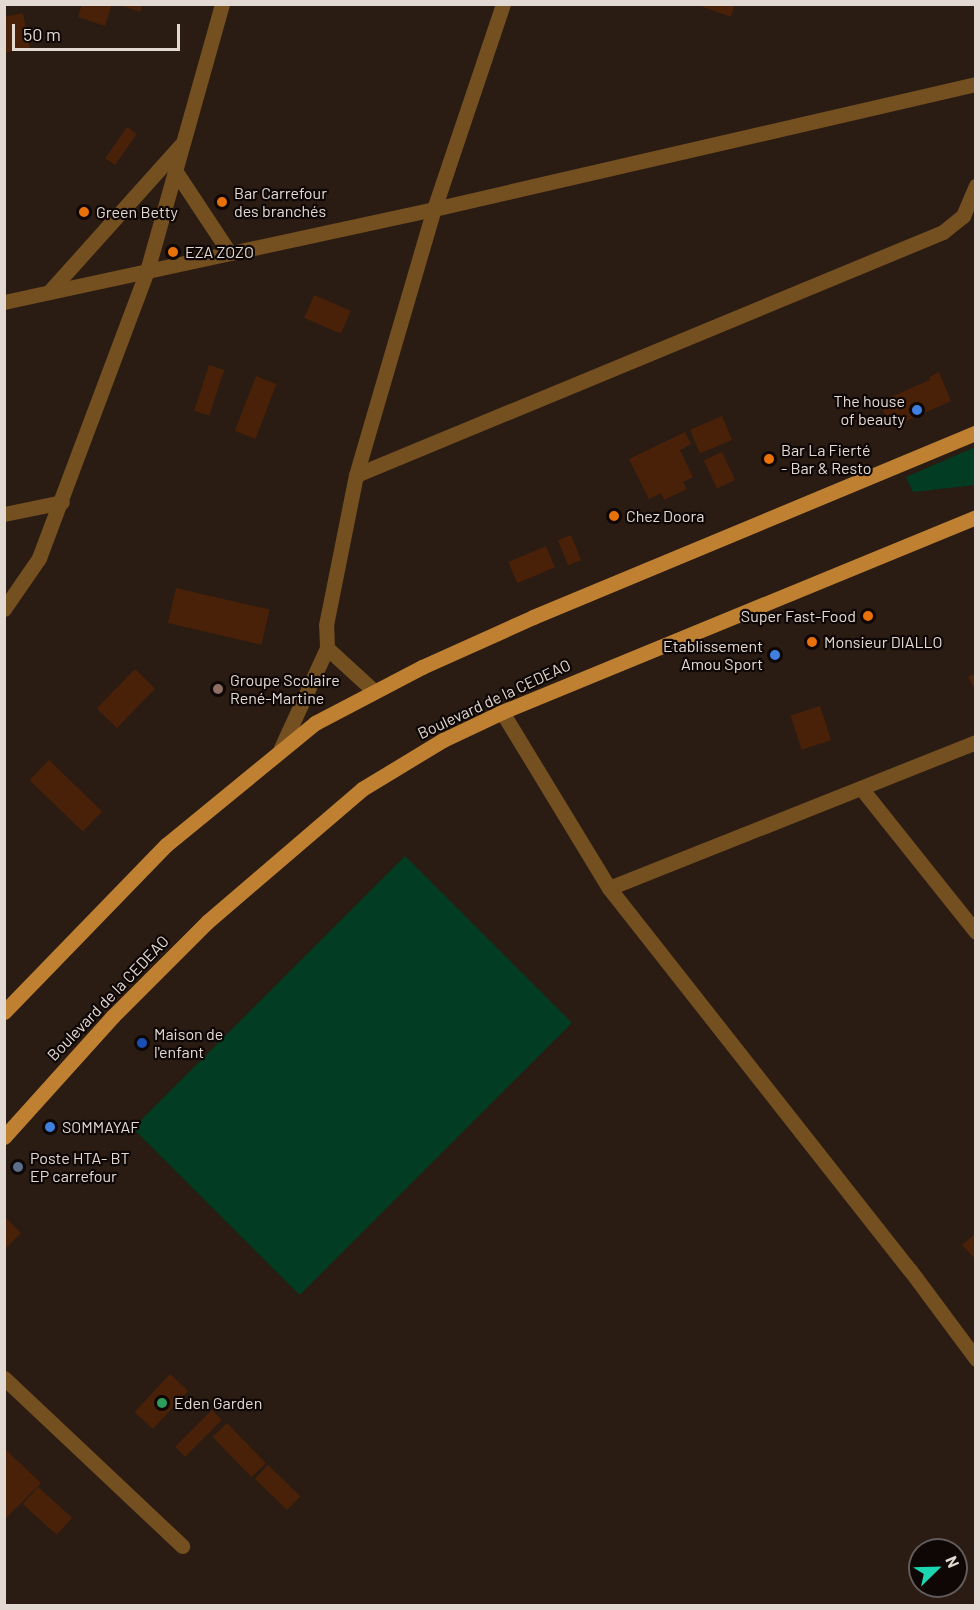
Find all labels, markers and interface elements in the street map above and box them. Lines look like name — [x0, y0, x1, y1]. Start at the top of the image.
scale bar — [15, 12, 183, 50]
text: 50 m — [23, 23, 61, 45]
place label: Bar Carrefour des branchés — [234, 183, 327, 221]
marker: Bar Carrefour des branchés — [215, 195, 229, 209]
place label: Green Betty — [96, 202, 178, 222]
marker: Green Betty — [77, 205, 91, 219]
place label: EZA ZOZO — [185, 242, 254, 262]
marker: EZA ZOZO — [166, 245, 180, 259]
place label: The house of beauty — [834, 391, 905, 429]
marker: The house of beauty — [910, 403, 924, 417]
place label: Bar La Fierté - Bar & Resto — [781, 440, 871, 478]
marker: Bar La Fierté - Bar & Resto — [762, 452, 776, 466]
place label: Chez Doora — [626, 506, 704, 526]
marker: Chez Doora — [607, 509, 621, 523]
place label: Super Fast-Food — [741, 606, 856, 626]
marker: Super Fast-Food — [861, 609, 875, 623]
place label: Monsieur DIALLO — [824, 632, 943, 652]
marker: Monsieur DIALLO — [805, 635, 819, 649]
place label: Etablissement Amou Sport — [663, 636, 763, 674]
marker: Etablissement Amou Sport — [768, 648, 782, 662]
street label: Boulevard de la CEDEAO — [414, 655, 574, 743]
place label: Groupe Scolaire René-Martine — [230, 670, 340, 708]
marker: Groupe Scolaire René-Martine — [211, 682, 225, 696]
street label: Boulevard de la CEDEAO — [43, 931, 173, 1065]
place label: Maison de l'enfant — [154, 1024, 223, 1062]
marker: Maison de l'enfant — [135, 1036, 149, 1050]
place label: SOMMAYAF — [62, 1117, 139, 1137]
marker: SOMMAYAF — [43, 1120, 57, 1134]
place label: Poste HTA- BT EP carrefour — [30, 1148, 130, 1186]
marker: Poste HTA- BT EP carrefour — [11, 1160, 25, 1174]
place label: Eden Garden — [174, 1393, 262, 1413]
marker: Eden Garden — [155, 1396, 169, 1410]
north arrow — [908, 1538, 968, 1598]
text: N — [942, 1553, 964, 1570]

